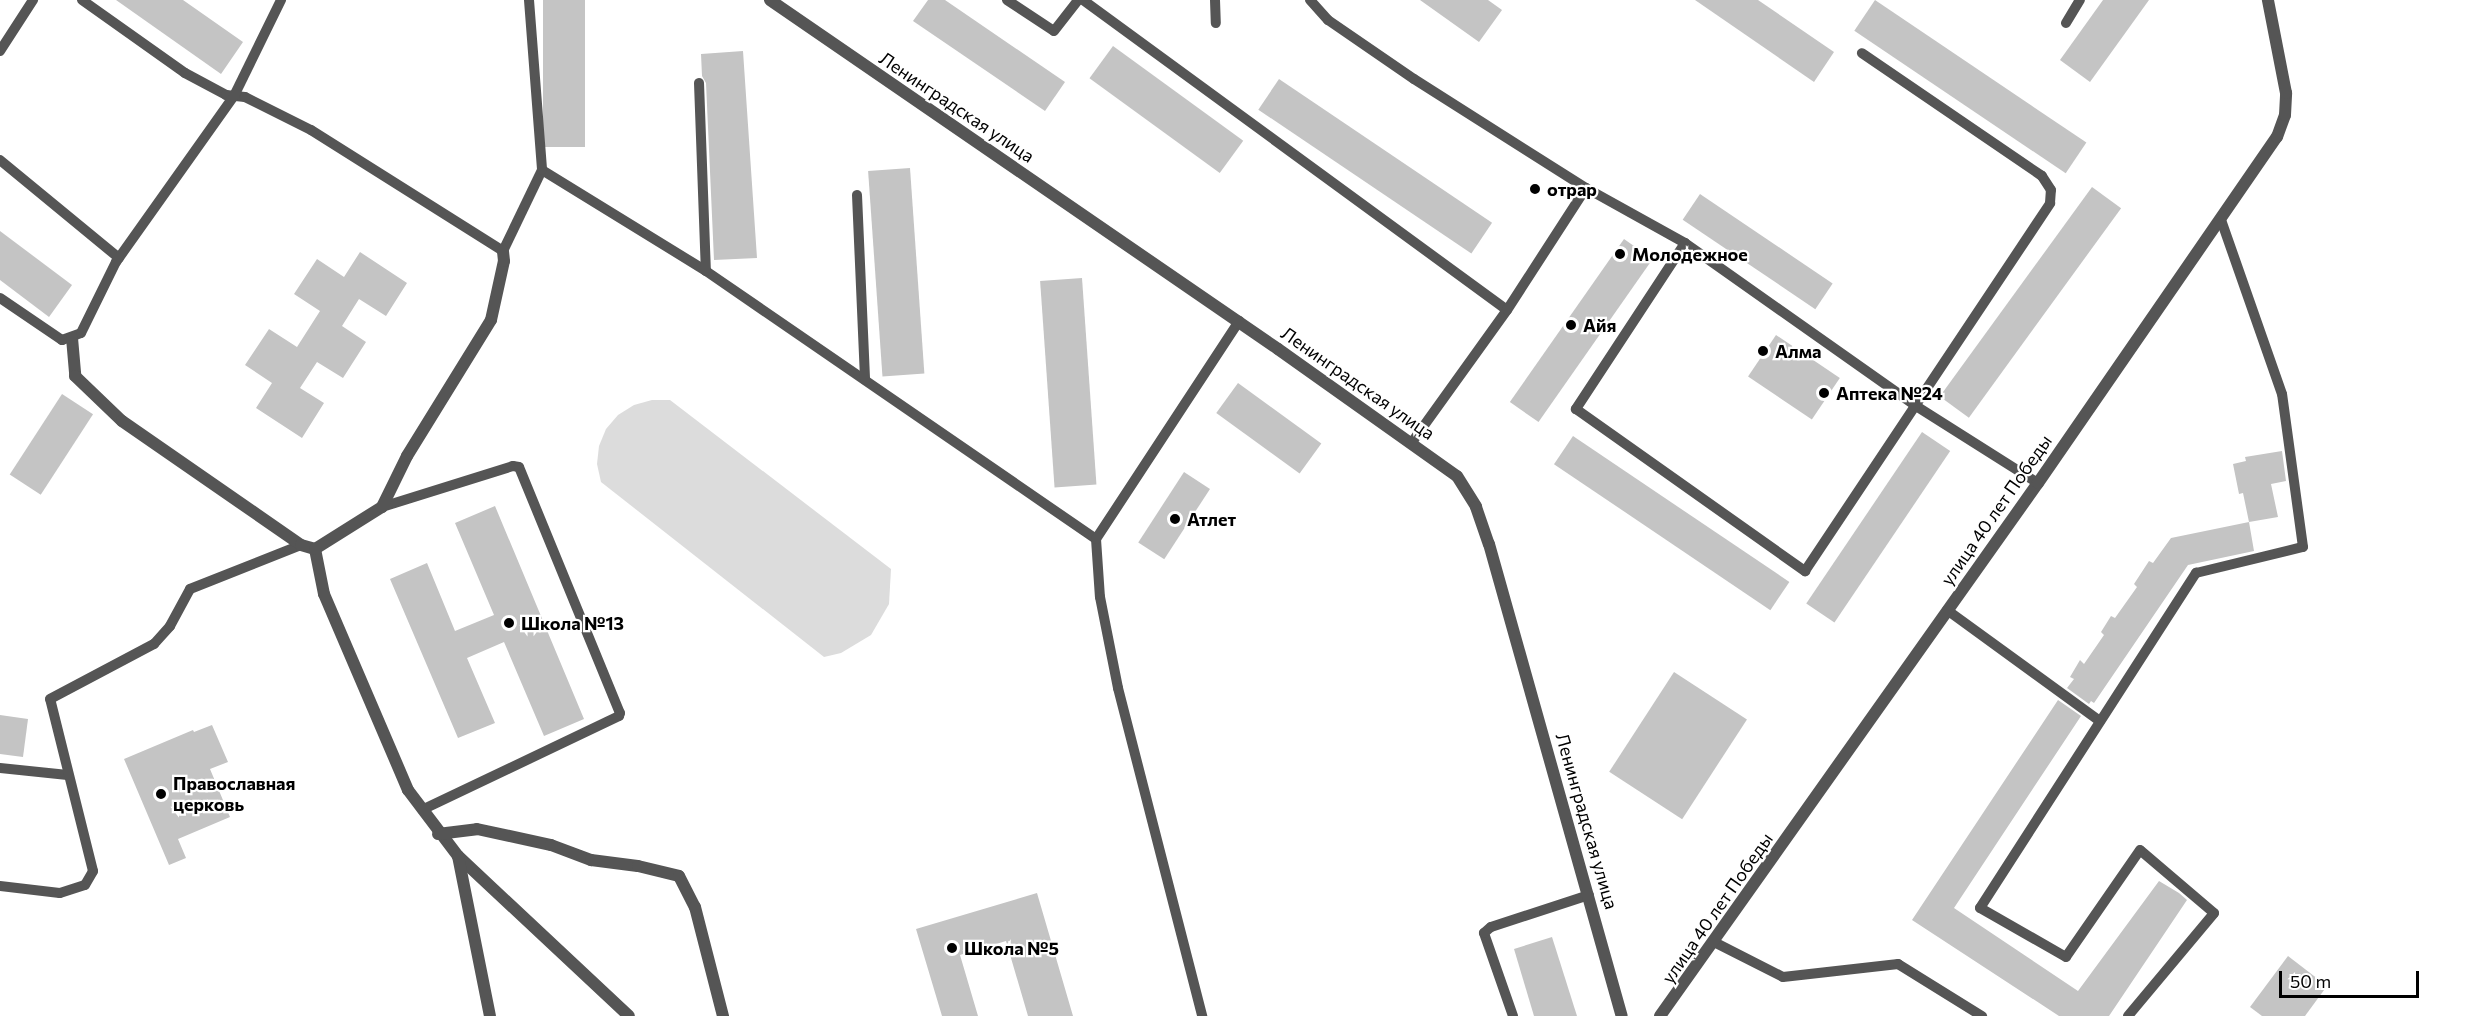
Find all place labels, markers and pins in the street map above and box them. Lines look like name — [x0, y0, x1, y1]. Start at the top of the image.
place label: отрар — [1547, 178, 1597, 200]
marker: отрар — [1528, 182, 1542, 196]
place label: Молодежное — [1632, 243, 1748, 265]
marker: Молодежное — [1613, 247, 1627, 261]
place label: Айя — [1583, 314, 1616, 336]
marker: Айя — [1564, 318, 1578, 332]
place label: Алма — [1775, 340, 1821, 362]
marker: Алма — [1756, 344, 1770, 358]
place label: Аптека №24 — [1836, 382, 1943, 404]
marker: Аптека №24 — [1817, 386, 1831, 400]
place label: Атлет — [1187, 508, 1236, 530]
marker: Атлет — [1168, 512, 1182, 526]
place label: Школа №13 — [521, 612, 624, 634]
marker: Школа №13 — [502, 616, 516, 630]
place label: Православная церковь — [173, 773, 295, 816]
marker: Православная церковь — [154, 787, 168, 801]
place label: Школа №5 — [964, 937, 1059, 959]
marker: Школа №5 — [945, 941, 959, 955]

